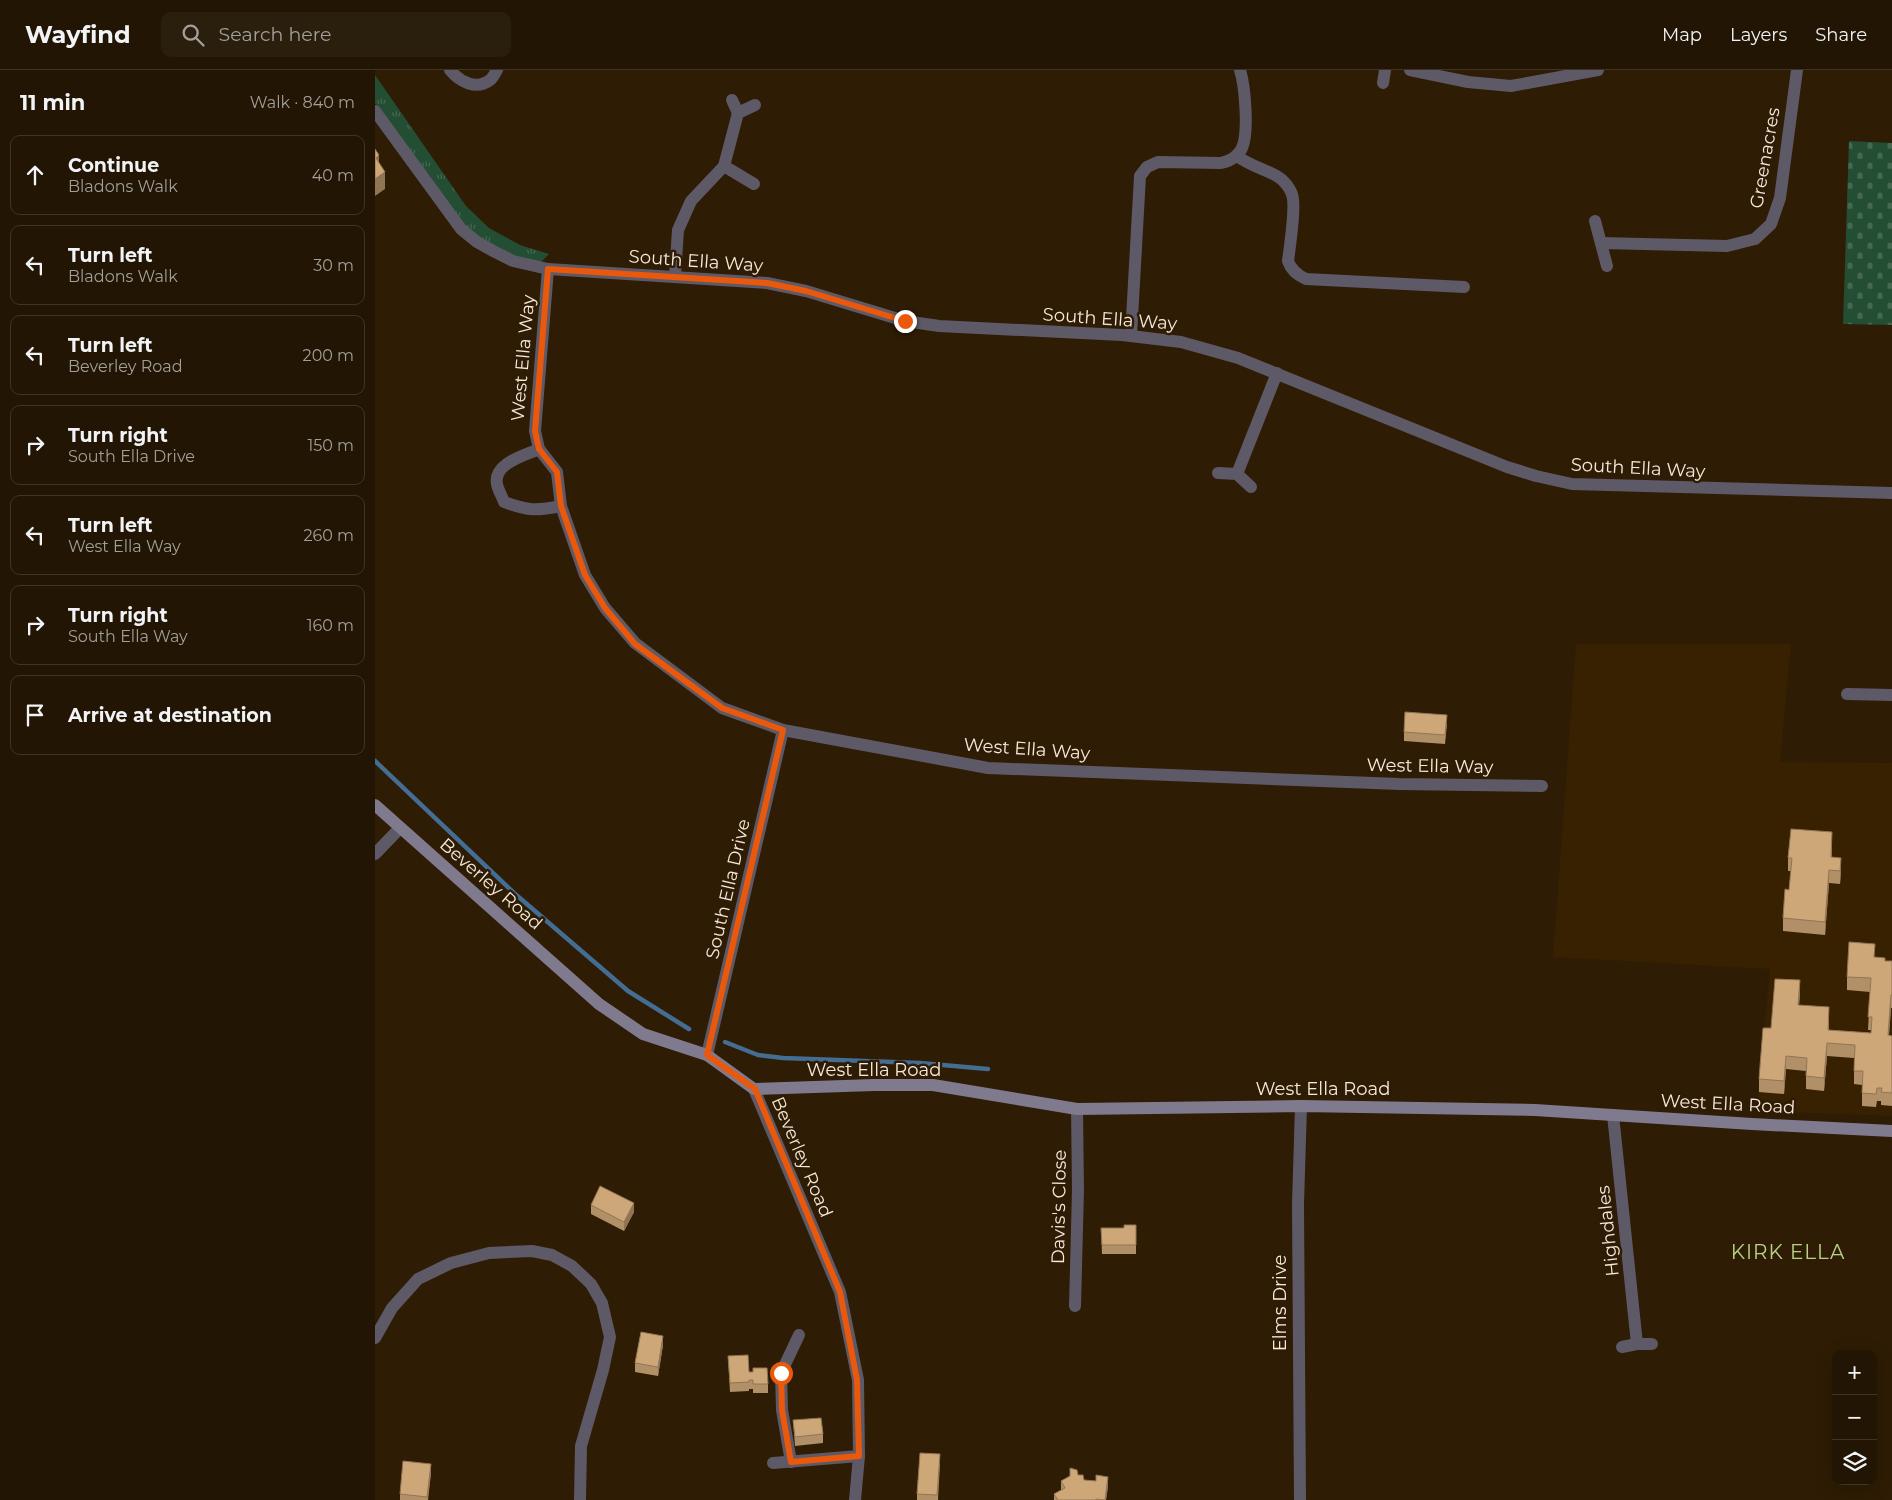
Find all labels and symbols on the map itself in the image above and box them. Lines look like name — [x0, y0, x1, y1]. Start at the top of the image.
street label: Greenacres — [1745, 106, 1785, 210]
street label: South Ella Way — [628, 245, 764, 277]
street label: West Ella Way — [507, 294, 540, 422]
street label: South Ella Way — [1042, 303, 1178, 335]
route end — [894, 310, 917, 333]
street label: South Ella Way — [1570, 453, 1706, 483]
street label: West Ella Way — [963, 734, 1091, 764]
street label: West Ella Way — [1366, 754, 1494, 778]
street label: South Ella Drive — [701, 817, 755, 961]
street label: Beverley Road — [435, 833, 547, 935]
street label: West Ella Road — [807, 1059, 941, 1081]
street label: West Ella Road — [1256, 1078, 1390, 1100]
street label: West Ella Road — [1660, 1089, 1796, 1119]
street label: Beverley Road — [767, 1093, 837, 1221]
street label: Davis's Close — [1047, 1150, 1071, 1264]
street label: Highdales — [1592, 1184, 1624, 1278]
district label: KIRK ELLA — [1731, 1240, 1845, 1264]
street label: Elms Drive — [1269, 1255, 1291, 1351]
route start — [770, 1362, 793, 1385]

